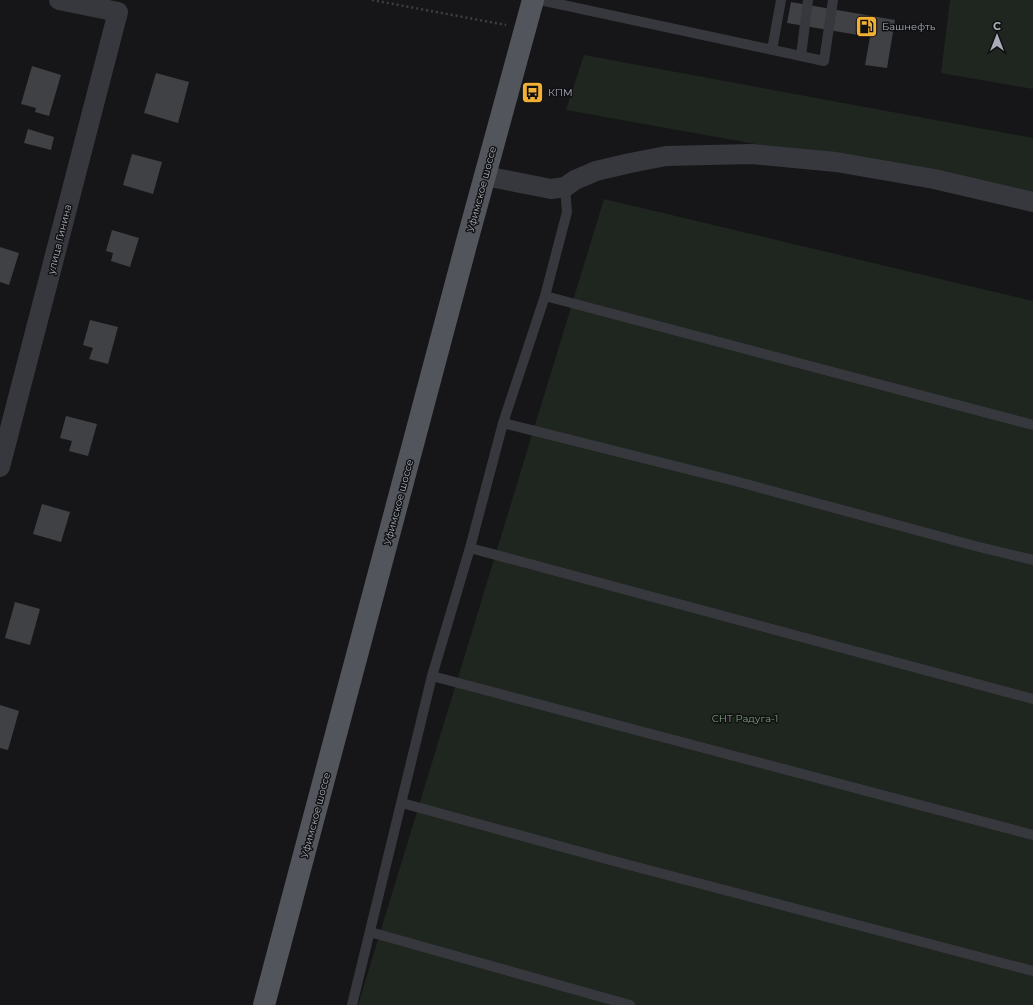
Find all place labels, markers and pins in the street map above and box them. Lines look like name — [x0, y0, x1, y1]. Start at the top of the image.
fuel station icon: Башнефть — [854, 13, 880, 39]
place label: Башнефть — [882, 20, 936, 33]
bus stop icon: КПМ — [519, 79, 545, 105]
place label: КПМ — [548, 86, 573, 99]

